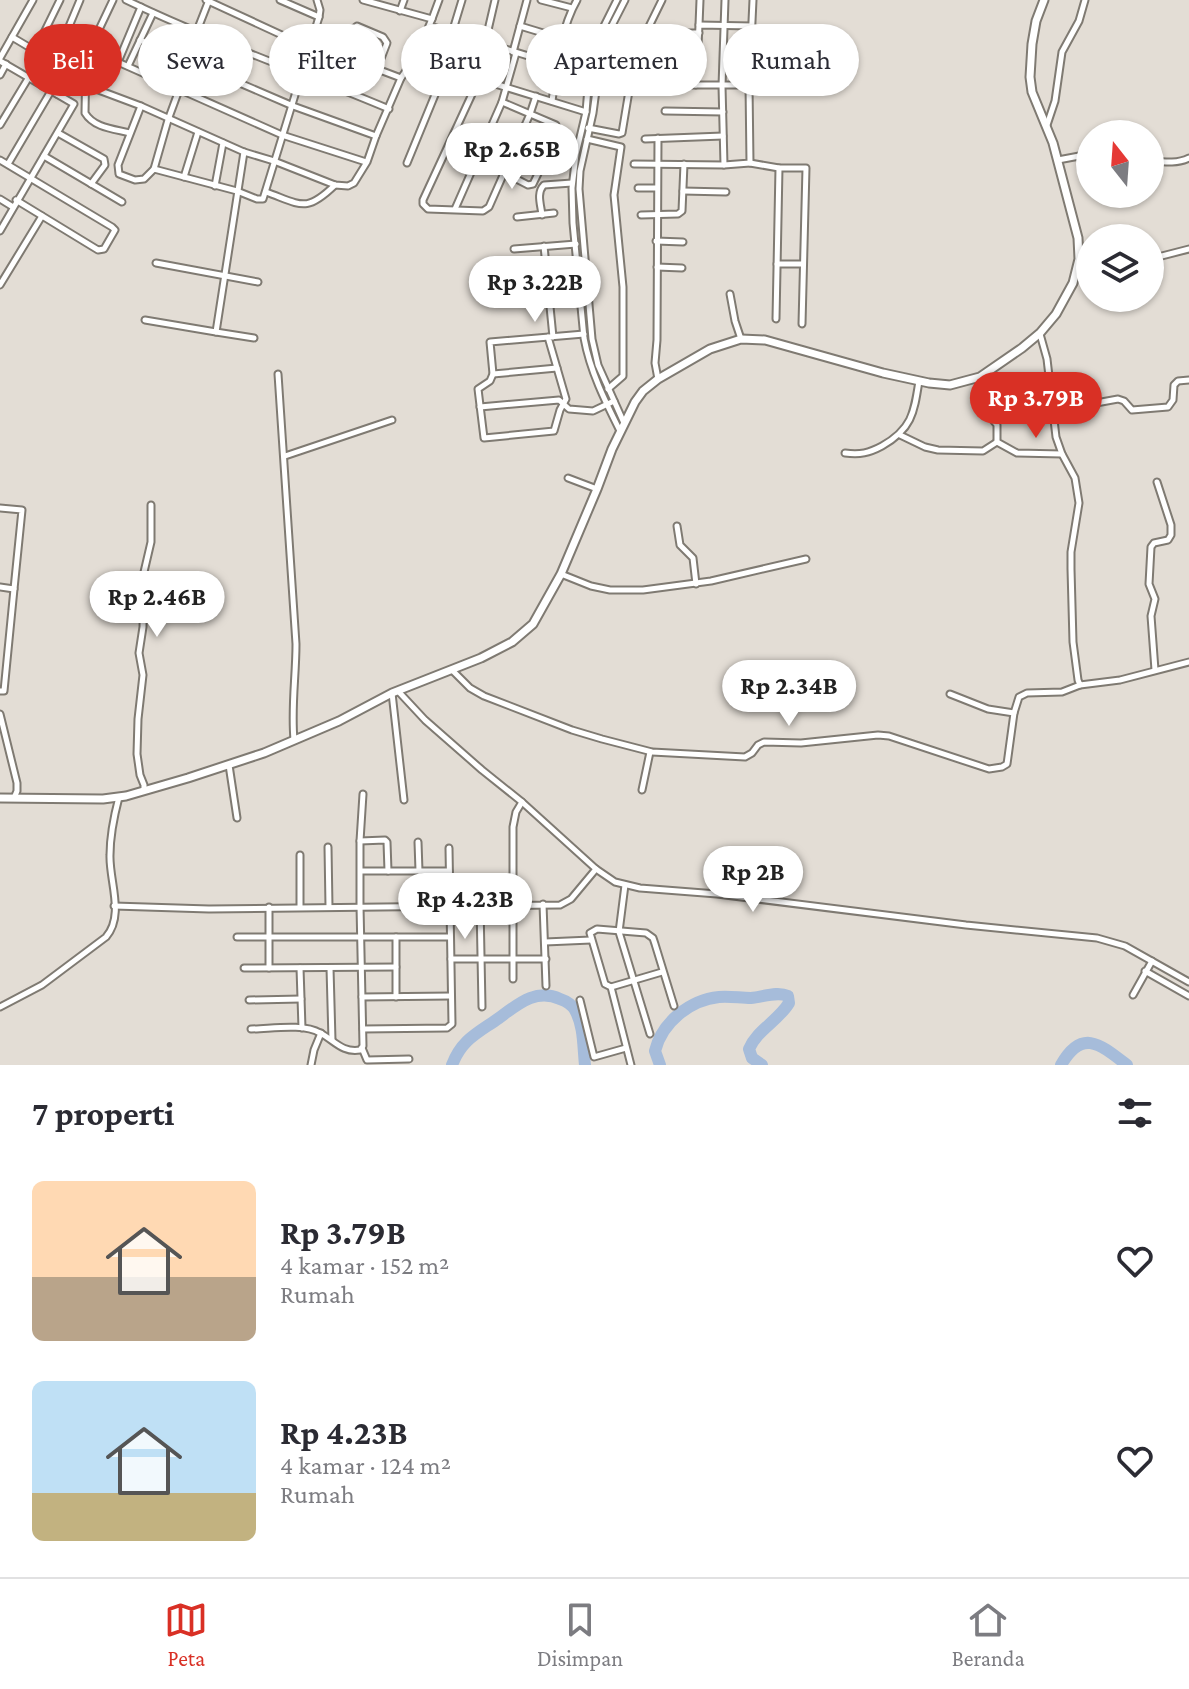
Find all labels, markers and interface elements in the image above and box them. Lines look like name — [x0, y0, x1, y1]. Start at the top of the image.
chip: Beli — [24, 24, 122, 96]
chip: Sewa — [138, 24, 253, 96]
chip: Filter — [269, 24, 385, 96]
chip: Baru — [401, 24, 510, 96]
chip: Apartemen — [526, 24, 707, 96]
chip: Rumah — [723, 24, 859, 96]
north arrow — [1076, 120, 1164, 208]
map controls — [1076, 120, 1164, 312]
pin: Rp 2.65B — [429, 123, 595, 191]
text: Rp 2.65B — [463, 134, 561, 163]
button: layers — [1076, 224, 1164, 312]
pin: Rp 3.22B — [452, 256, 618, 324]
text: Rp 3.22B — [487, 267, 583, 296]
pin: Rp 3.79B — [953, 372, 1119, 440]
text: Rp 3.79B — [988, 383, 1084, 412]
pin: Rp 2.46B — [74, 571, 240, 639]
text: Rp 2.46B — [108, 582, 206, 611]
pin: Rp 2.34B — [706, 660, 872, 728]
text: Rp 2.34B — [740, 671, 838, 700]
pin: Rp 2B — [697, 846, 809, 914]
text: Rp 2B — [721, 857, 785, 886]
pin: Rp 4.23B — [382, 873, 548, 941]
text: Rp 4.23B — [416, 884, 514, 913]
icon: filters — [1113, 1091, 1157, 1135]
text: 7 properti — [32, 1095, 174, 1132]
icon: home — [96, 1213, 192, 1309]
text: Rp 3.79B — [280, 1214, 406, 1251]
icon: heart — [1113, 1239, 1157, 1283]
text: 4 kamar · 152 m² — [280, 1251, 449, 1280]
text: Rumah — [280, 1280, 355, 1309]
icon: home — [96, 1413, 192, 1509]
text: Rp 4.23B — [280, 1414, 408, 1451]
icon: heart — [1113, 1439, 1157, 1483]
text: 4 kamar · 124 m² — [280, 1451, 451, 1480]
text: Rumah — [280, 1480, 355, 1509]
tab: Peta — [164, 1598, 208, 1671]
tab: Disimpan — [537, 1598, 623, 1671]
tab: Beranda — [952, 1598, 1025, 1671]

